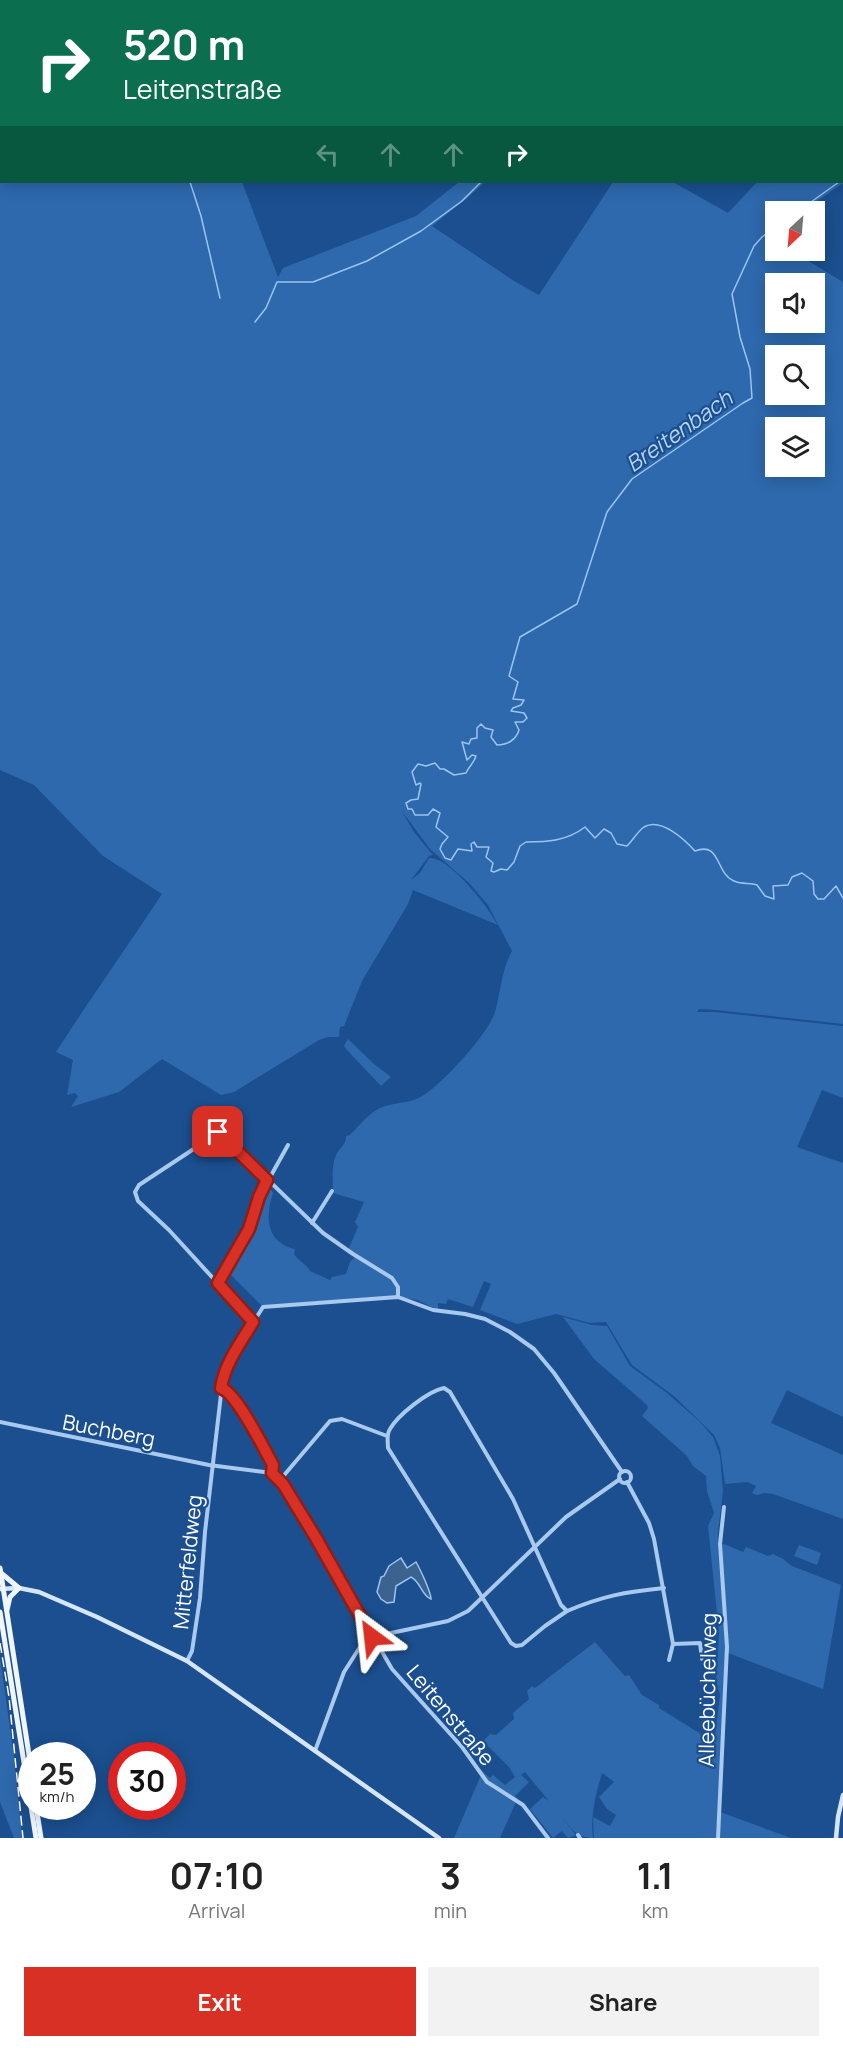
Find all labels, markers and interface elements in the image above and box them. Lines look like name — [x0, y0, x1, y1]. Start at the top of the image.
text: 520 m — [123, 15, 245, 73]
icon: right — [24, 24, 102, 102]
text: Leitenstraße — [123, 70, 282, 107]
icon: left — [311, 138, 344, 171]
icon: ahead — [374, 138, 407, 171]
icon: ahead — [437, 138, 470, 171]
icon: right — [500, 138, 533, 171]
north arrow — [765, 201, 825, 261]
map controls — [765, 201, 825, 477]
button: sound — [765, 273, 825, 333]
button: search — [765, 345, 825, 405]
water label: Breitenbach — [620, 383, 739, 479]
button: layers — [765, 417, 825, 477]
pin — [192, 1106, 243, 1157]
icon: arrive — [201, 1115, 234, 1148]
street label: Buchberg — [60, 1407, 158, 1453]
street label: Mitterfeldweg — [166, 1493, 208, 1631]
position arrow — [340, 1605, 404, 1669]
street label: Alleebüchelweg — [692, 1613, 722, 1767]
street label: Leitenstraße — [401, 1659, 501, 1771]
speed limit sign: 30 — [108, 1742, 186, 1820]
text: 25 — [39, 1753, 75, 1794]
text: km/h — [40, 1786, 74, 1807]
text: 07:10 — [170, 1851, 264, 1900]
text: 3 — [440, 1851, 461, 1900]
text: 1.1 — [637, 1851, 673, 1900]
text: Arrival — [188, 1897, 245, 1924]
text: min — [434, 1897, 467, 1924]
text: km — [642, 1897, 669, 1924]
button: Exit — [24, 1967, 416, 2036]
button: Share — [428, 1967, 819, 2036]

